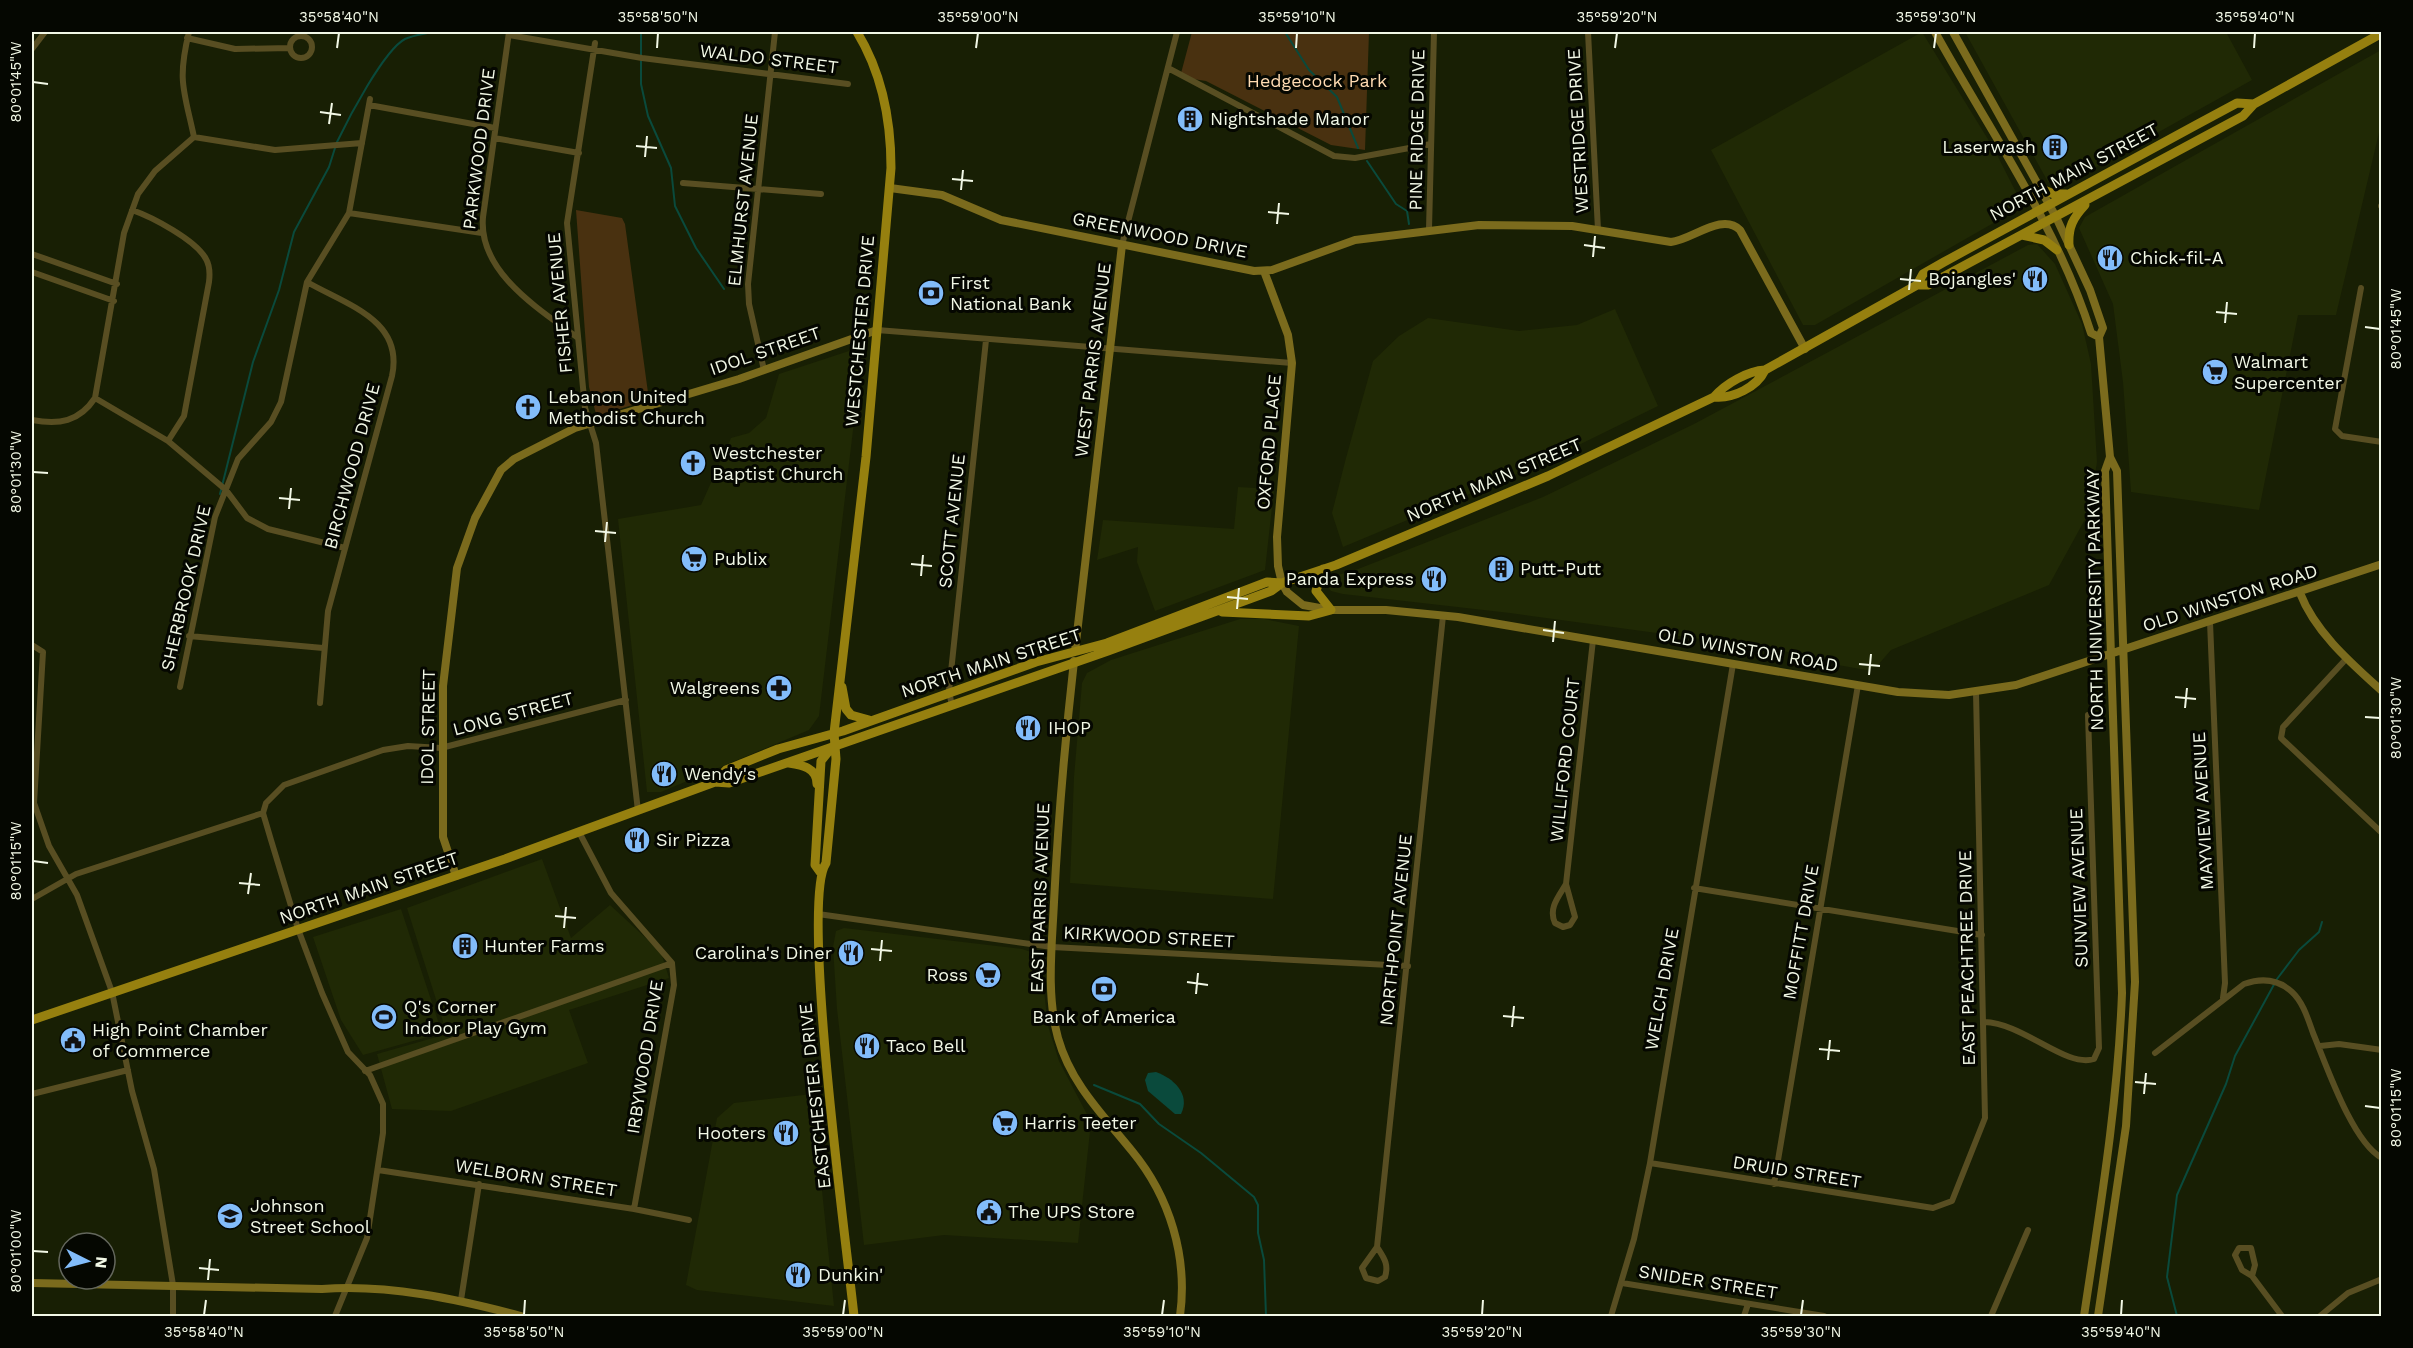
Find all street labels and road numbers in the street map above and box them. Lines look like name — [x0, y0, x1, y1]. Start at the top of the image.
street label: WALDO STREET — [699, 40, 840, 77]
street label: WESTRIDGE DRIVE — [1563, 48, 1592, 214]
street label: PINE RIDGE DRIVE — [1405, 49, 1428, 211]
street label: PARKWOOD DRIVE — [458, 67, 499, 231]
street label: ELMHURST AVENUE — [723, 112, 762, 287]
street label: NORTH MAIN STREET — [1986, 118, 2162, 225]
street label: GREENWOOD DRIVE — [1071, 207, 1249, 262]
street label: FISHER AVENUE — [543, 232, 576, 374]
street label: WESTCHESTER DRIVE — [841, 234, 878, 428]
street label: WEST PARRIS AVENUE — [1070, 261, 1115, 458]
street label: IDOL STREET — [707, 322, 823, 379]
street label: OXFORD PLACE — [1252, 373, 1285, 511]
street label: BIRCHWOOD DRIVE — [319, 381, 384, 551]
street label: NORTH MAIN STREET — [1403, 433, 1585, 526]
street label: SCOTT AVENUE — [934, 453, 969, 589]
street label: NORTH UNIVERSITY PARKWAY — [2082, 468, 2107, 731]
street label: SHERBROOK DRIVE — [156, 503, 215, 673]
street label: OLD WINSTON ROAD — [2140, 559, 2320, 636]
street label: NORTH MAIN STREET — [898, 623, 1084, 702]
street label: OLD WINSTON ROAD — [1656, 623, 1840, 676]
street label: IDOL STREET — [416, 669, 439, 785]
street label: WILLIFORD COURT — [1545, 676, 1584, 844]
street label: LONG STREET — [450, 687, 576, 740]
street label: MAYVIEW AVENUE — [2188, 731, 2217, 891]
street label: EAST PARRIS AVENUE — [1026, 802, 1053, 993]
street label: SUNVIEW AVENUE — [2065, 808, 2092, 968]
street label: NORTHPOINT AVENUE — [1375, 833, 1416, 1027]
street label: NORTH MAIN STREET — [276, 847, 461, 928]
street label: EAST PEACHTREE DRIVE — [1954, 850, 1979, 1066]
street label: MOFFITT DRIVE — [1778, 863, 1823, 1001]
street label: KIRKWOOD STREET — [1063, 922, 1235, 951]
street label: WELCH DRIVE — [1640, 926, 1683, 1052]
street label: IRBYWOOD DRIVE — [622, 978, 667, 1135]
street label: EASTCHESTER DRIVE — [794, 1002, 835, 1190]
street label: DRUID STREET — [1731, 1151, 1863, 1192]
street label: WELBORN STREET — [454, 1154, 619, 1201]
street label: SNIDER STREET — [1637, 1260, 1779, 1303]

